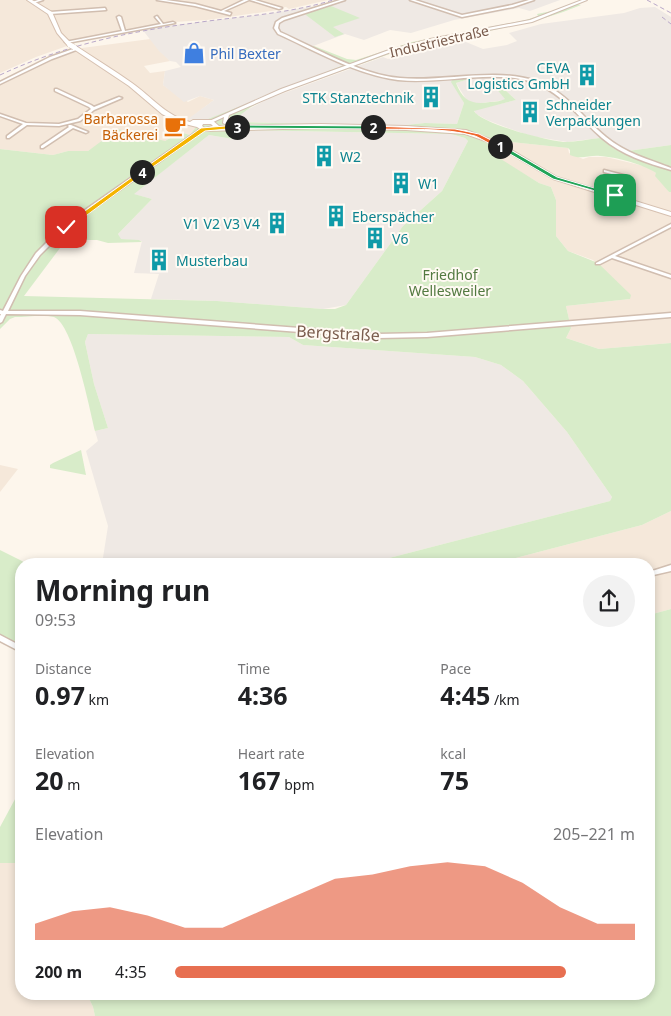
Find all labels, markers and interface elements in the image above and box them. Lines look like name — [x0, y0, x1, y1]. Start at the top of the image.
street label: Industriestraße — [387, 20, 491, 62]
shop icon: Phil Bexter — [181, 40, 207, 66]
place label: Phil Bexter — [210, 44, 281, 63]
place label: CEVA Logistics GmbH — [467, 58, 570, 93]
building icon: CEVA Logistics GmbH — [574, 62, 600, 88]
building icon: STK Stanztechnik — [418, 84, 444, 110]
place label: STK Stanztechnik — [302, 88, 415, 107]
place label: Schneider Verpackungen — [546, 95, 641, 130]
building icon: Schneider Verpackungen — [517, 99, 543, 125]
place label: Barbarossa Bäckerei — [84, 109, 158, 144]
cafe icon: Barbarossa Bäckerei — [162, 113, 188, 139]
pin: 3 — [224, 114, 250, 140]
pin: 2 — [360, 114, 386, 140]
text: 3 — [233, 118, 242, 137]
text: 2 — [369, 118, 378, 137]
pin: 1 — [488, 134, 512, 158]
text: 1 — [496, 137, 505, 156]
building icon: W2 — [311, 143, 337, 169]
place label: W2 — [340, 147, 361, 166]
pin: 4 — [130, 160, 154, 184]
text: 4 — [138, 163, 147, 182]
building icon: W1 — [388, 170, 414, 196]
place label: W1 — [418, 174, 439, 193]
pin — [594, 174, 636, 216]
icon: arrive — [601, 181, 629, 209]
building icon: Eberspächer — [323, 203, 349, 229]
pin — [45, 206, 87, 248]
place label: Eberspächer — [352, 207, 435, 226]
building icon: V1 V2 V3 V4 — [264, 210, 290, 236]
icon: check — [52, 213, 80, 241]
place label: V1 V2 V3 V4 — [183, 214, 260, 233]
building icon: V6 — [362, 225, 388, 251]
place label: V6 — [392, 229, 408, 248]
building icon: Musterbau — [146, 247, 172, 273]
place label: Musterbau — [176, 251, 248, 270]
park label: Friedhof Wellesweiler — [409, 265, 491, 300]
street label: Bergstraße — [296, 320, 380, 346]
text: Morning run — [35, 571, 210, 609]
button: share — [583, 575, 635, 627]
text: 09:53 — [35, 609, 76, 631]
text: Distance — [35, 659, 92, 678]
text: Time — [238, 659, 270, 678]
text: Pace — [440, 659, 471, 678]
text: 0.97 — [35, 678, 85, 712]
text: 4:36 — [238, 678, 288, 712]
text: 4:45 — [440, 678, 490, 712]
text: km — [85, 690, 109, 709]
text: /km — [490, 690, 520, 709]
text: Elevation — [35, 744, 95, 763]
text: Heart rate — [238, 744, 305, 763]
text: kcal — [440, 744, 466, 763]
text: 20 — [35, 763, 64, 797]
text: 167 — [238, 763, 281, 797]
text: 75 — [440, 763, 469, 797]
text: m — [64, 775, 80, 794]
text: bpm — [281, 775, 315, 794]
text: Elevation — [35, 823, 103, 845]
text: 205–221 m — [553, 823, 635, 845]
text: 200 m — [35, 961, 82, 983]
text: 4:35 — [115, 961, 147, 983]

